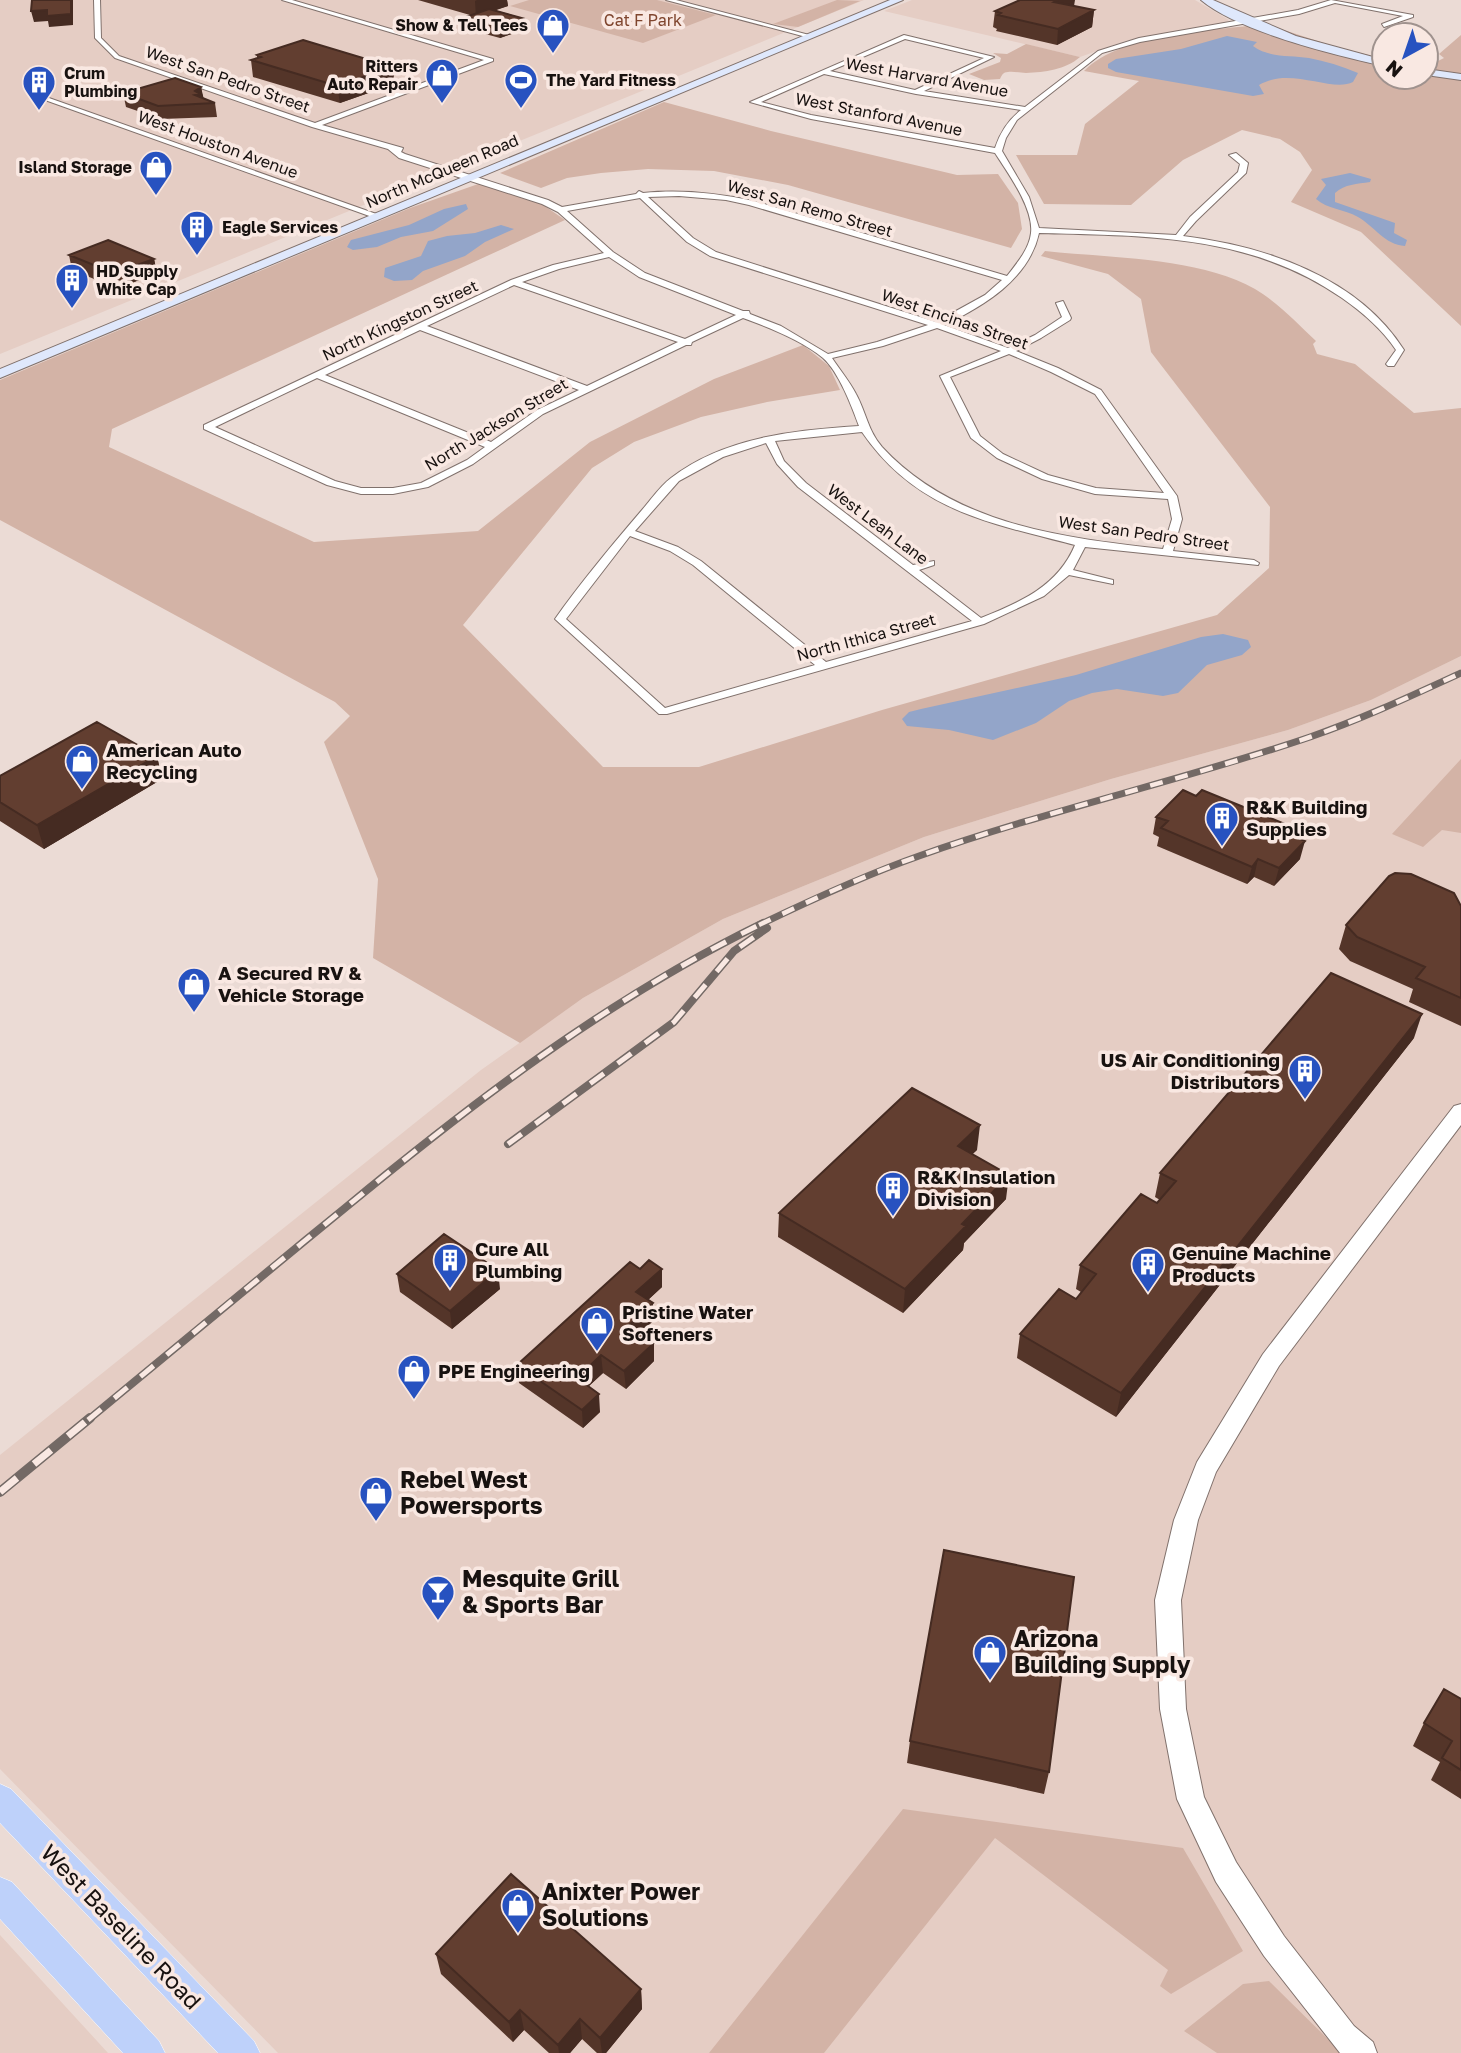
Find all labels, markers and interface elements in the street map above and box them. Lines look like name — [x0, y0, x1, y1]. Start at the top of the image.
shop icon: Show & Tell Tees — [534, 6, 572, 55]
park label: Cat F Park — [604, 10, 682, 30]
place label: Show & Tell Tees — [395, 15, 528, 35]
north arrow — [1370, 21, 1440, 91]
street label: West San Pedro Street — [143, 41, 313, 117]
street label: West Harvard Avenue — [844, 53, 1010, 101]
place label: Ritters Auto Repair — [327, 56, 418, 94]
shop icon: Ritters Auto Repair — [423, 56, 461, 105]
text: N — [1381, 56, 1407, 83]
sports icon: The Yard Fitness — [502, 61, 540, 110]
building icon: Crum Plumbing — [20, 63, 58, 112]
place label: Crum Plumbing — [64, 63, 138, 101]
place label: The Yard Fitness — [546, 70, 676, 90]
street label: West Stanford Avenue — [794, 88, 964, 140]
street label: West Houston Avenue — [135, 106, 301, 182]
street label: North McQueen Road — [363, 130, 521, 212]
shop icon: Island Storage — [137, 148, 175, 197]
place label: Island Storage — [18, 157, 132, 177]
street label: West San Remo Street — [725, 175, 895, 241]
building icon: Eagle Services — [178, 208, 216, 257]
place label: Eagle Services — [222, 217, 338, 237]
building icon: HD Supply White Cap — [53, 261, 91, 310]
place label: HD Supply White Cap — [96, 261, 179, 299]
street label: North Kingston Street — [319, 275, 481, 365]
street label: West Encinas Street — [879, 284, 1031, 354]
street label: North Jackson Street — [421, 373, 571, 475]
street label: West Leah Lane — [823, 479, 933, 569]
street label: West San Pedro Street — [1057, 511, 1231, 555]
street label: North Ithica Street — [794, 609, 938, 665]
place label: American Auto Recycling — [106, 738, 242, 783]
shop icon: American Auto Recycling — [63, 742, 101, 791]
place label: R&K Building Supplies — [1246, 795, 1367, 840]
building icon: R&K Building Supplies — [1203, 799, 1241, 848]
place label: A Secured RV & Vehicle Storage — [218, 961, 364, 1006]
shop icon: A Secured RV & Vehicle Storage — [175, 965, 213, 1014]
place label: US Air Conditioning Distributors — [1100, 1048, 1280, 1093]
building icon: US Air Conditioning Distributors — [1286, 1052, 1324, 1101]
place label: R&K Insulation Division — [917, 1165, 1055, 1210]
building icon: R&K Insulation Division — [874, 1169, 912, 1218]
place label: Cure All Plumbing — [475, 1237, 562, 1282]
building icon: Cure All Plumbing — [431, 1241, 469, 1290]
place label: Genuine Machine Products — [1172, 1241, 1331, 1286]
building icon: Genuine Machine Products — [1129, 1245, 1167, 1294]
place label: Pristine Water Softeners — [622, 1300, 754, 1345]
shop icon: Pristine Water Softeners — [578, 1304, 616, 1353]
shop icon: PPE Engineering — [395, 1352, 433, 1401]
place label: PPE Engineering — [438, 1359, 590, 1382]
place label: Rebel West Powersports — [400, 1465, 543, 1519]
shop icon: Rebel West Powersports — [357, 1474, 395, 1523]
place label: Mesquite Grill & Sports Bar — [462, 1564, 619, 1618]
bar icon: Mesquite Grill & Sports Bar — [419, 1573, 457, 1622]
place label: Arizona Building Supply — [1014, 1624, 1191, 1678]
shop icon: Arizona Building Supply — [971, 1633, 1009, 1682]
street label: West Baseline Road — [36, 1838, 208, 2015]
place label: Anixter Power Solutions — [542, 1877, 700, 1931]
shop icon: Anixter Power Solutions — [499, 1886, 537, 1935]

